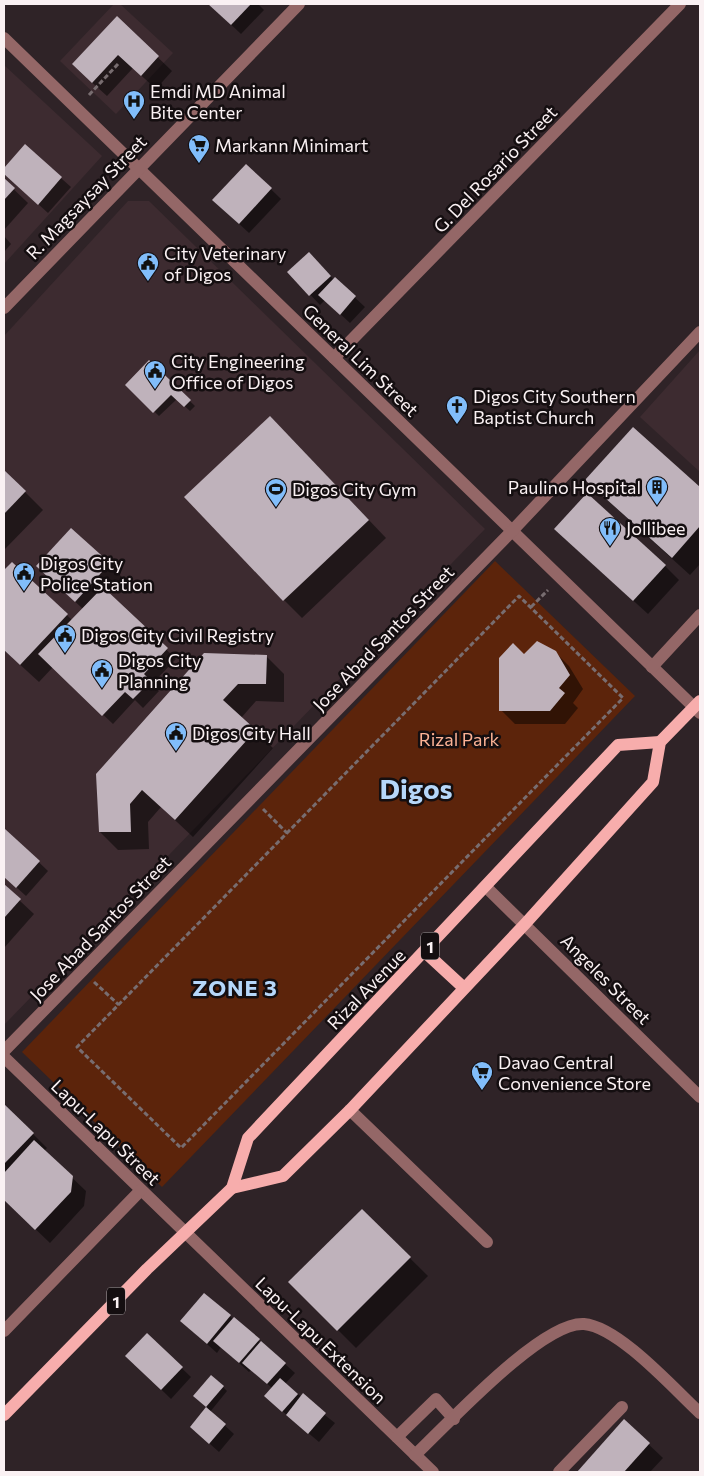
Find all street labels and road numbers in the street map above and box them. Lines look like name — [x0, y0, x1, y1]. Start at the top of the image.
street label: G. Del Rosario Street — [429, 101, 561, 237]
street label: R. Magsaysay Street — [21, 131, 151, 263]
street label: General Lim Street — [299, 299, 423, 421]
street label: Jose Abad Santos Street — [308, 561, 458, 715]
street label: Jose Abad Santos Street — [25, 851, 175, 1005]
street label: Angeles Street — [556, 929, 656, 1029]
road number: 1 — [421, 932, 439, 959]
street label: Rizal Avenue — [322, 944, 410, 1034]
street label: Lapu-Lapu Street — [47, 1074, 165, 1190]
street label: Lapu-Lapu Extension — [251, 1272, 391, 1408]
road number: 1 — [107, 1288, 125, 1314]

